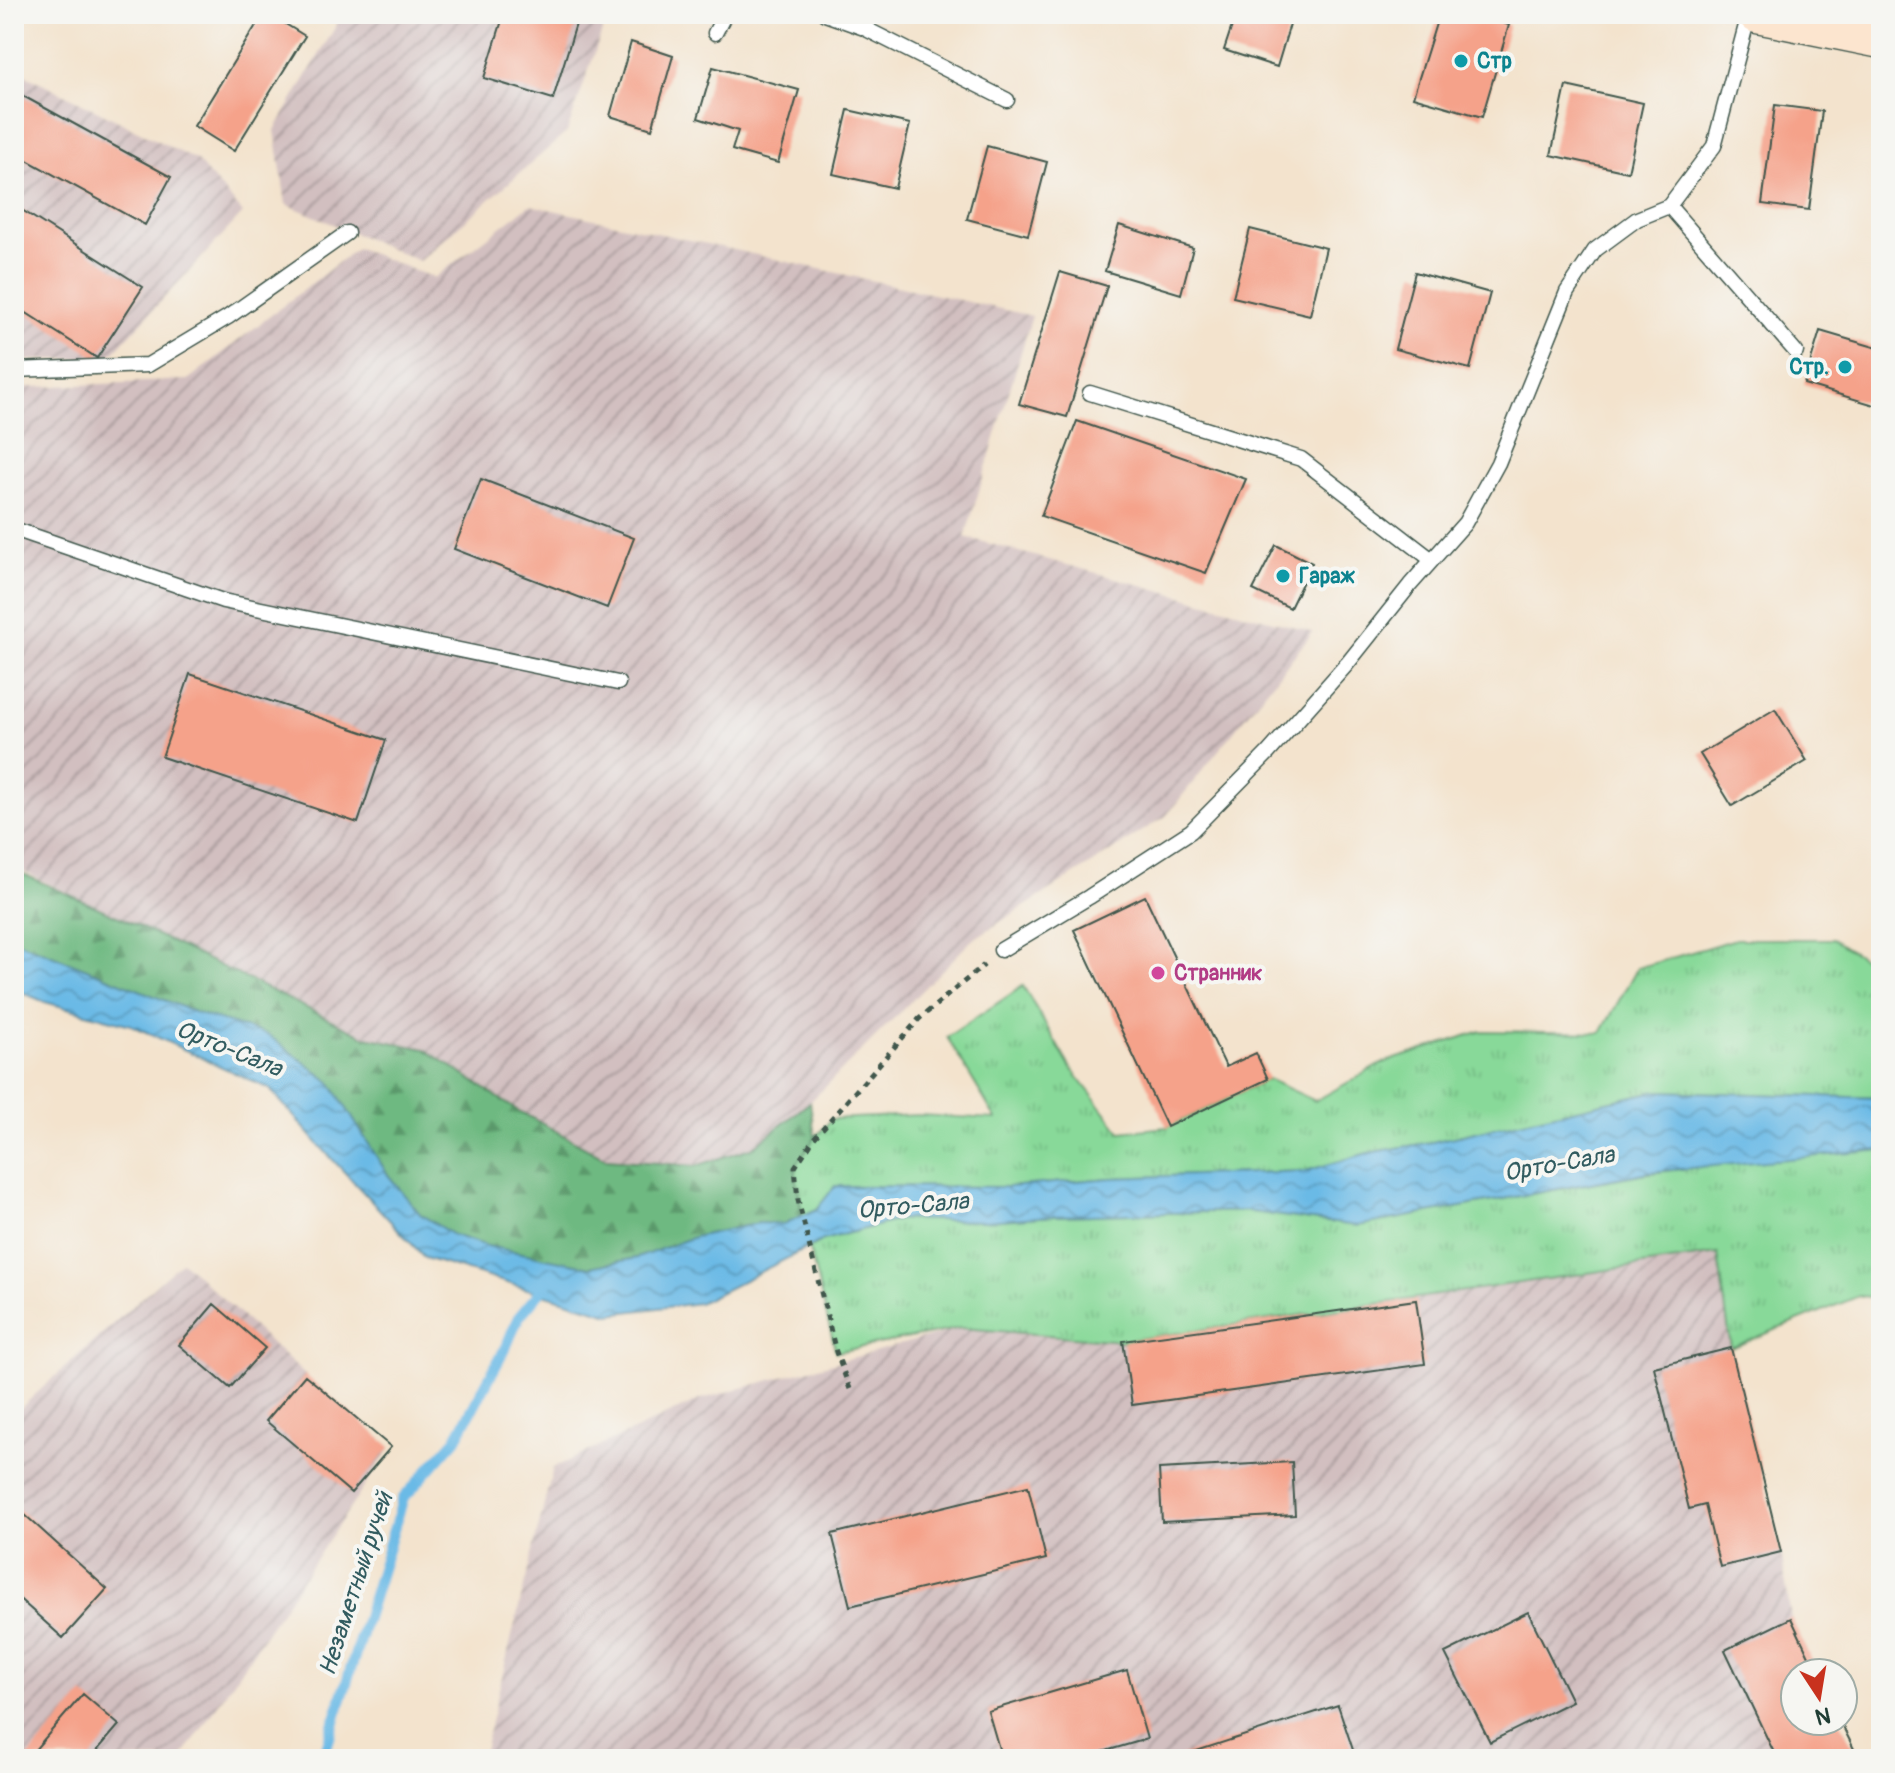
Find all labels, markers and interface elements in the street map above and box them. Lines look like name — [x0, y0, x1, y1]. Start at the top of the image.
place label: Стр — [1477, 47, 1512, 75]
marker: Стр — [1452, 52, 1470, 70]
place label: Стр. — [1789, 353, 1829, 381]
marker: Стр. — [1836, 358, 1854, 376]
place label: Гараж — [1299, 562, 1355, 590]
marker: Гараж — [1274, 567, 1292, 585]
place label: Странник — [1174, 959, 1262, 987]
marker: Странник — [1149, 964, 1167, 982]
water label: Орто-Сала — [172, 1015, 288, 1084]
water label: Орто-Сала — [1502, 1140, 1618, 1188]
water label: Орто-Сала — [856, 1187, 972, 1225]
water label: Незаметный ручей — [313, 1487, 400, 1679]
north arrow — [1779, 1657, 1859, 1737]
text: N — [1813, 1700, 1833, 1731]

